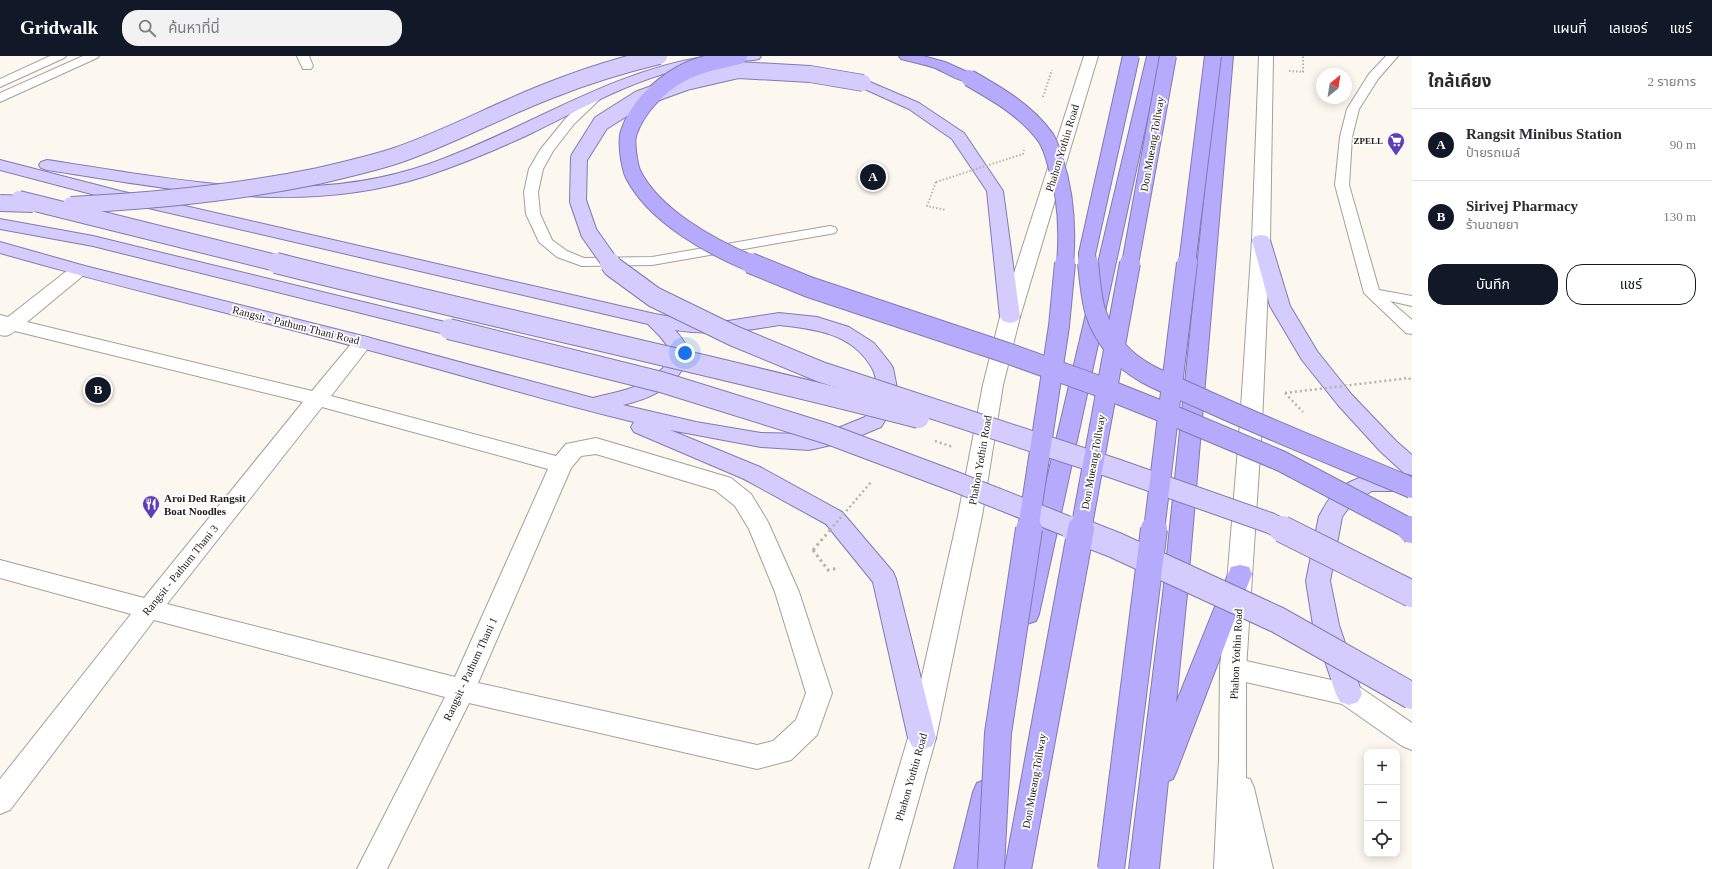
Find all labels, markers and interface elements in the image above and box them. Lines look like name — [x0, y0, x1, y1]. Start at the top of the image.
search box — [122, 10, 402, 46]
text: Gridwalk — [20, 17, 98, 38]
icon: search — [136, 17, 158, 39]
text: ค้นหาที่นี่ — [168, 20, 220, 36]
text: แผนที่ — [1553, 21, 1587, 36]
text: เลเยอร์ — [1609, 21, 1648, 36]
text: แชร์ — [1670, 21, 1692, 36]
north arrow — [1316, 68, 1352, 104]
text: ใกล้เคียง — [1428, 72, 1491, 91]
text: 2 รายการ — [1647, 74, 1696, 89]
street label: Don Mueang Tollway — [1138, 95, 1166, 192]
street label: Phahon Yothin Road — [1043, 102, 1081, 193]
text: Rangsit Minibus Station — [1466, 126, 1622, 142]
supermarket icon: ZPELL — [1386, 131, 1406, 156]
place label: ZPELL — [1353, 136, 1383, 146]
text: A — [1436, 137, 1446, 152]
text: 90 m — [1670, 137, 1696, 152]
text: ป้ายรถเมล์ — [1466, 145, 1520, 160]
pin: A — [860, 162, 886, 192]
text: Sirivej Pharmacy — [1466, 198, 1578, 214]
text: B — [1437, 209, 1445, 224]
text: 130 m — [1663, 209, 1696, 224]
text: ร้านขายยา — [1466, 217, 1519, 232]
button: บันทึก — [1428, 264, 1558, 305]
button: แชร์ — [1566, 264, 1696, 305]
street label: Rangsit - Pathum Thani Road — [231, 303, 361, 347]
your location — [675, 343, 695, 363]
pin: B — [85, 375, 111, 405]
street label: Don Mueang Tollway — [1079, 413, 1107, 510]
street label: Phahon Yothin Road — [966, 414, 994, 506]
place label: Aroi Ded Rangsit Boat Noodles — [164, 492, 246, 517]
restaurant icon: Aroi Ded Rangsit Boat Noodles — [141, 494, 161, 519]
street label: Rangsit - Pathum Thani 3 — [140, 522, 220, 618]
street label: Phahon Yothin Road — [1228, 608, 1244, 700]
street label: Rangsit - Pathum Thani 1 — [441, 615, 499, 723]
street label: Phahon Yothin Road — [893, 731, 929, 822]
street label: Don Mueang Tollway — [1020, 732, 1048, 829]
map controls — [1364, 749, 1400, 857]
button: + — [1364, 749, 1400, 785]
button: − — [1364, 785, 1400, 821]
button: locate — [1364, 821, 1400, 857]

